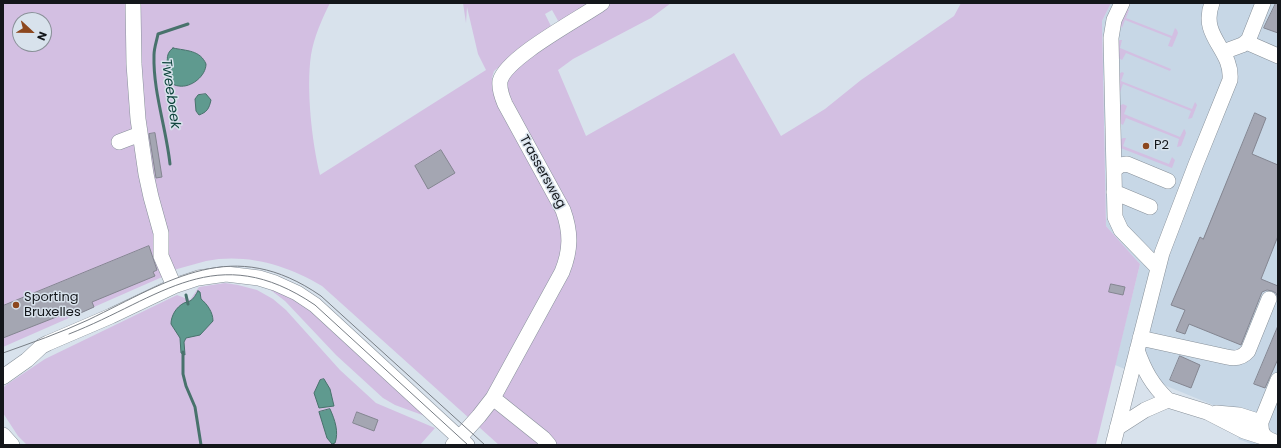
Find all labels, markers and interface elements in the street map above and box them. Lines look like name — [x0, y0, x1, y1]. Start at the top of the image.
north arrow — [12, 12, 52, 52]
text: N — [33, 29, 51, 43]
water label: Tweebeek — [157, 58, 183, 130]
street label: Trassersweg — [515, 133, 569, 211]
place label: P2 — [1154, 138, 1169, 154]
marker: P2 — [1141, 141, 1151, 151]
place label: Sporting Bruxelles — [24, 290, 81, 321]
marker: Sporting Bruxelles — [11, 300, 21, 310]

